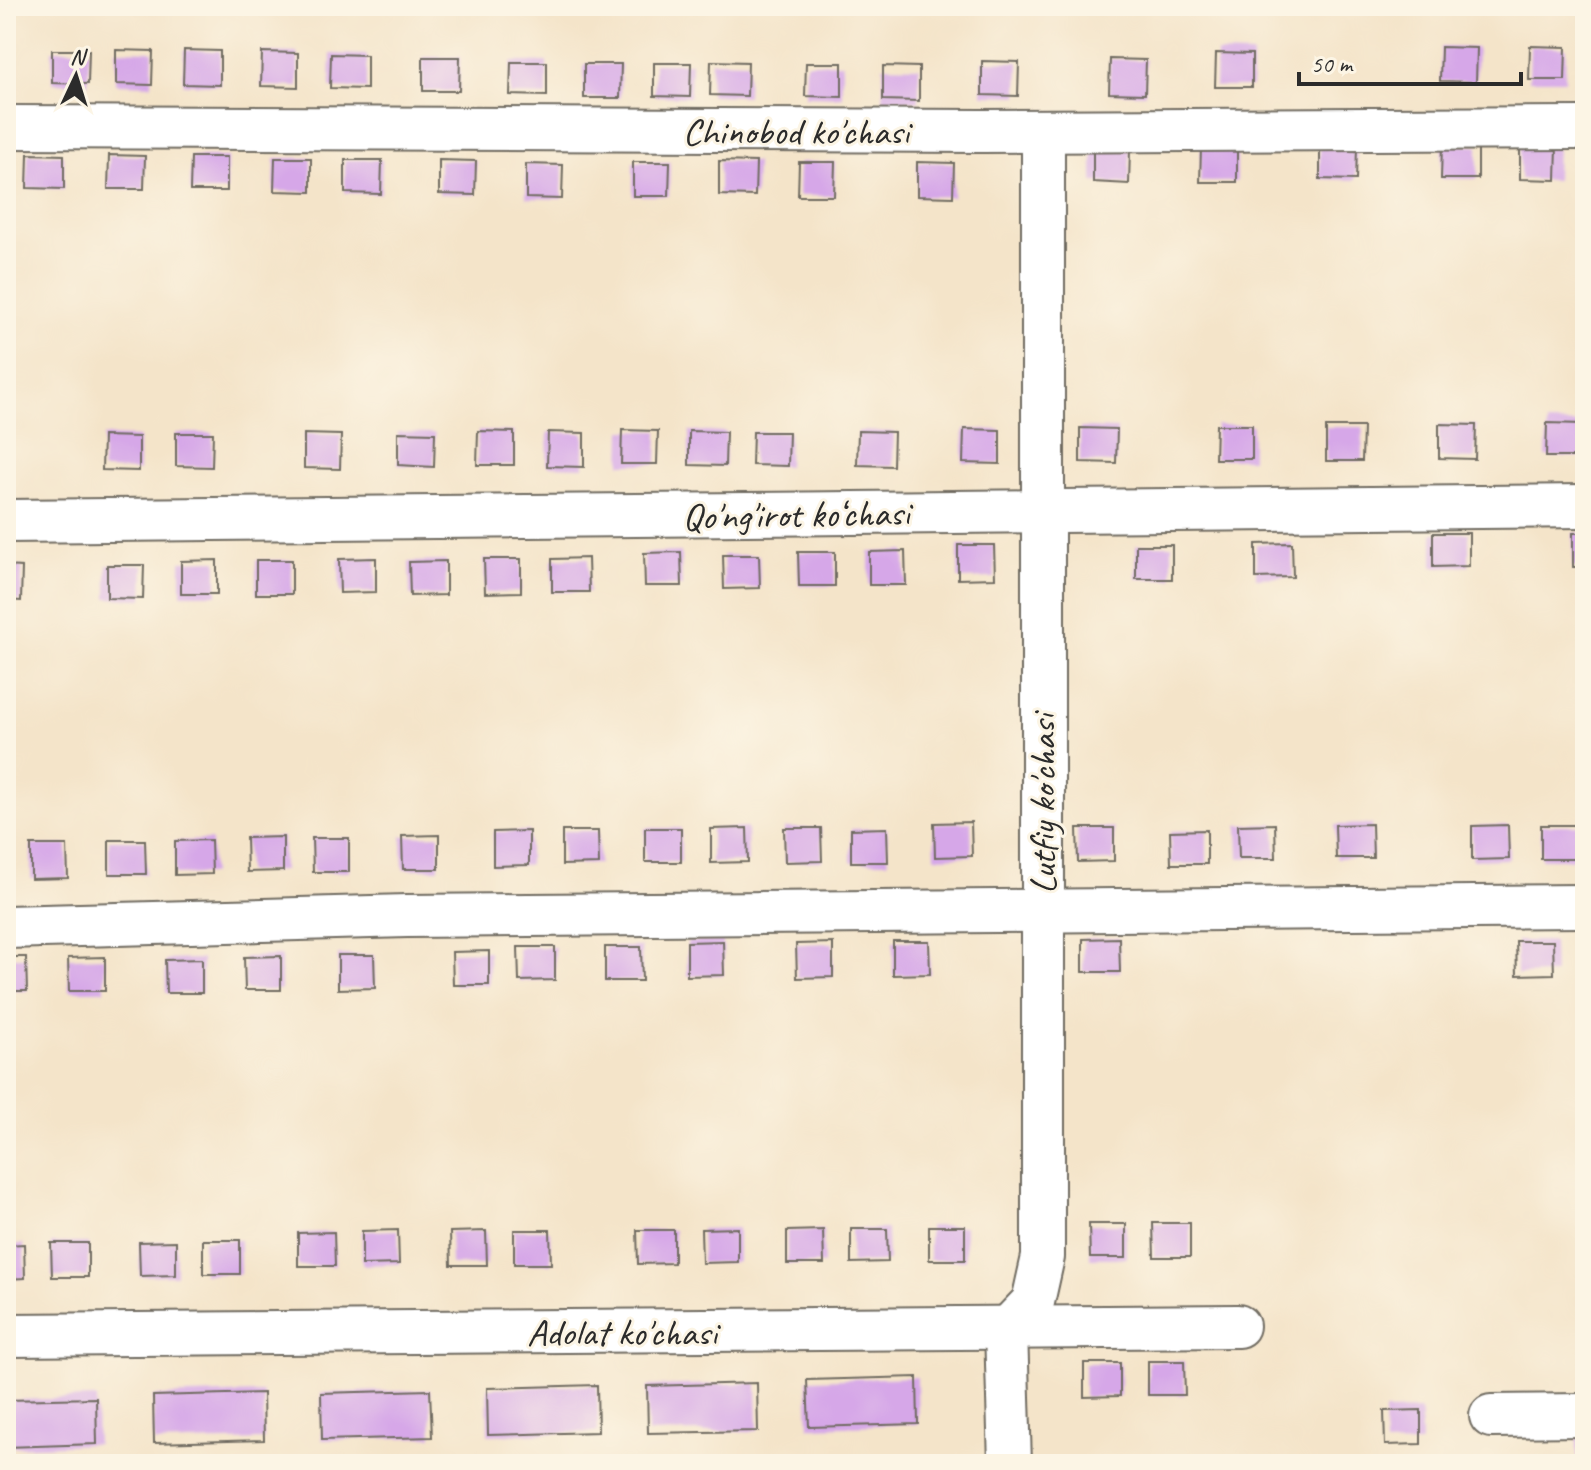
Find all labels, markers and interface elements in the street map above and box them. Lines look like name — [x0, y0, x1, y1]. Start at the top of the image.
north arrow — [36, 36, 116, 116]
scale bar — [1299, 36, 1521, 86]
text: N — [70, 43, 88, 72]
text: 50 m — [1311, 49, 1354, 79]
street label: Chinobod ko'chasi — [683, 108, 913, 155]
street label: Qo'ng'irot ko‘chasi — [682, 489, 914, 540]
street label: Lutfiy ko'chasi — [1019, 710, 1066, 894]
street label: Adolat ko'chasi — [527, 1309, 721, 1356]

